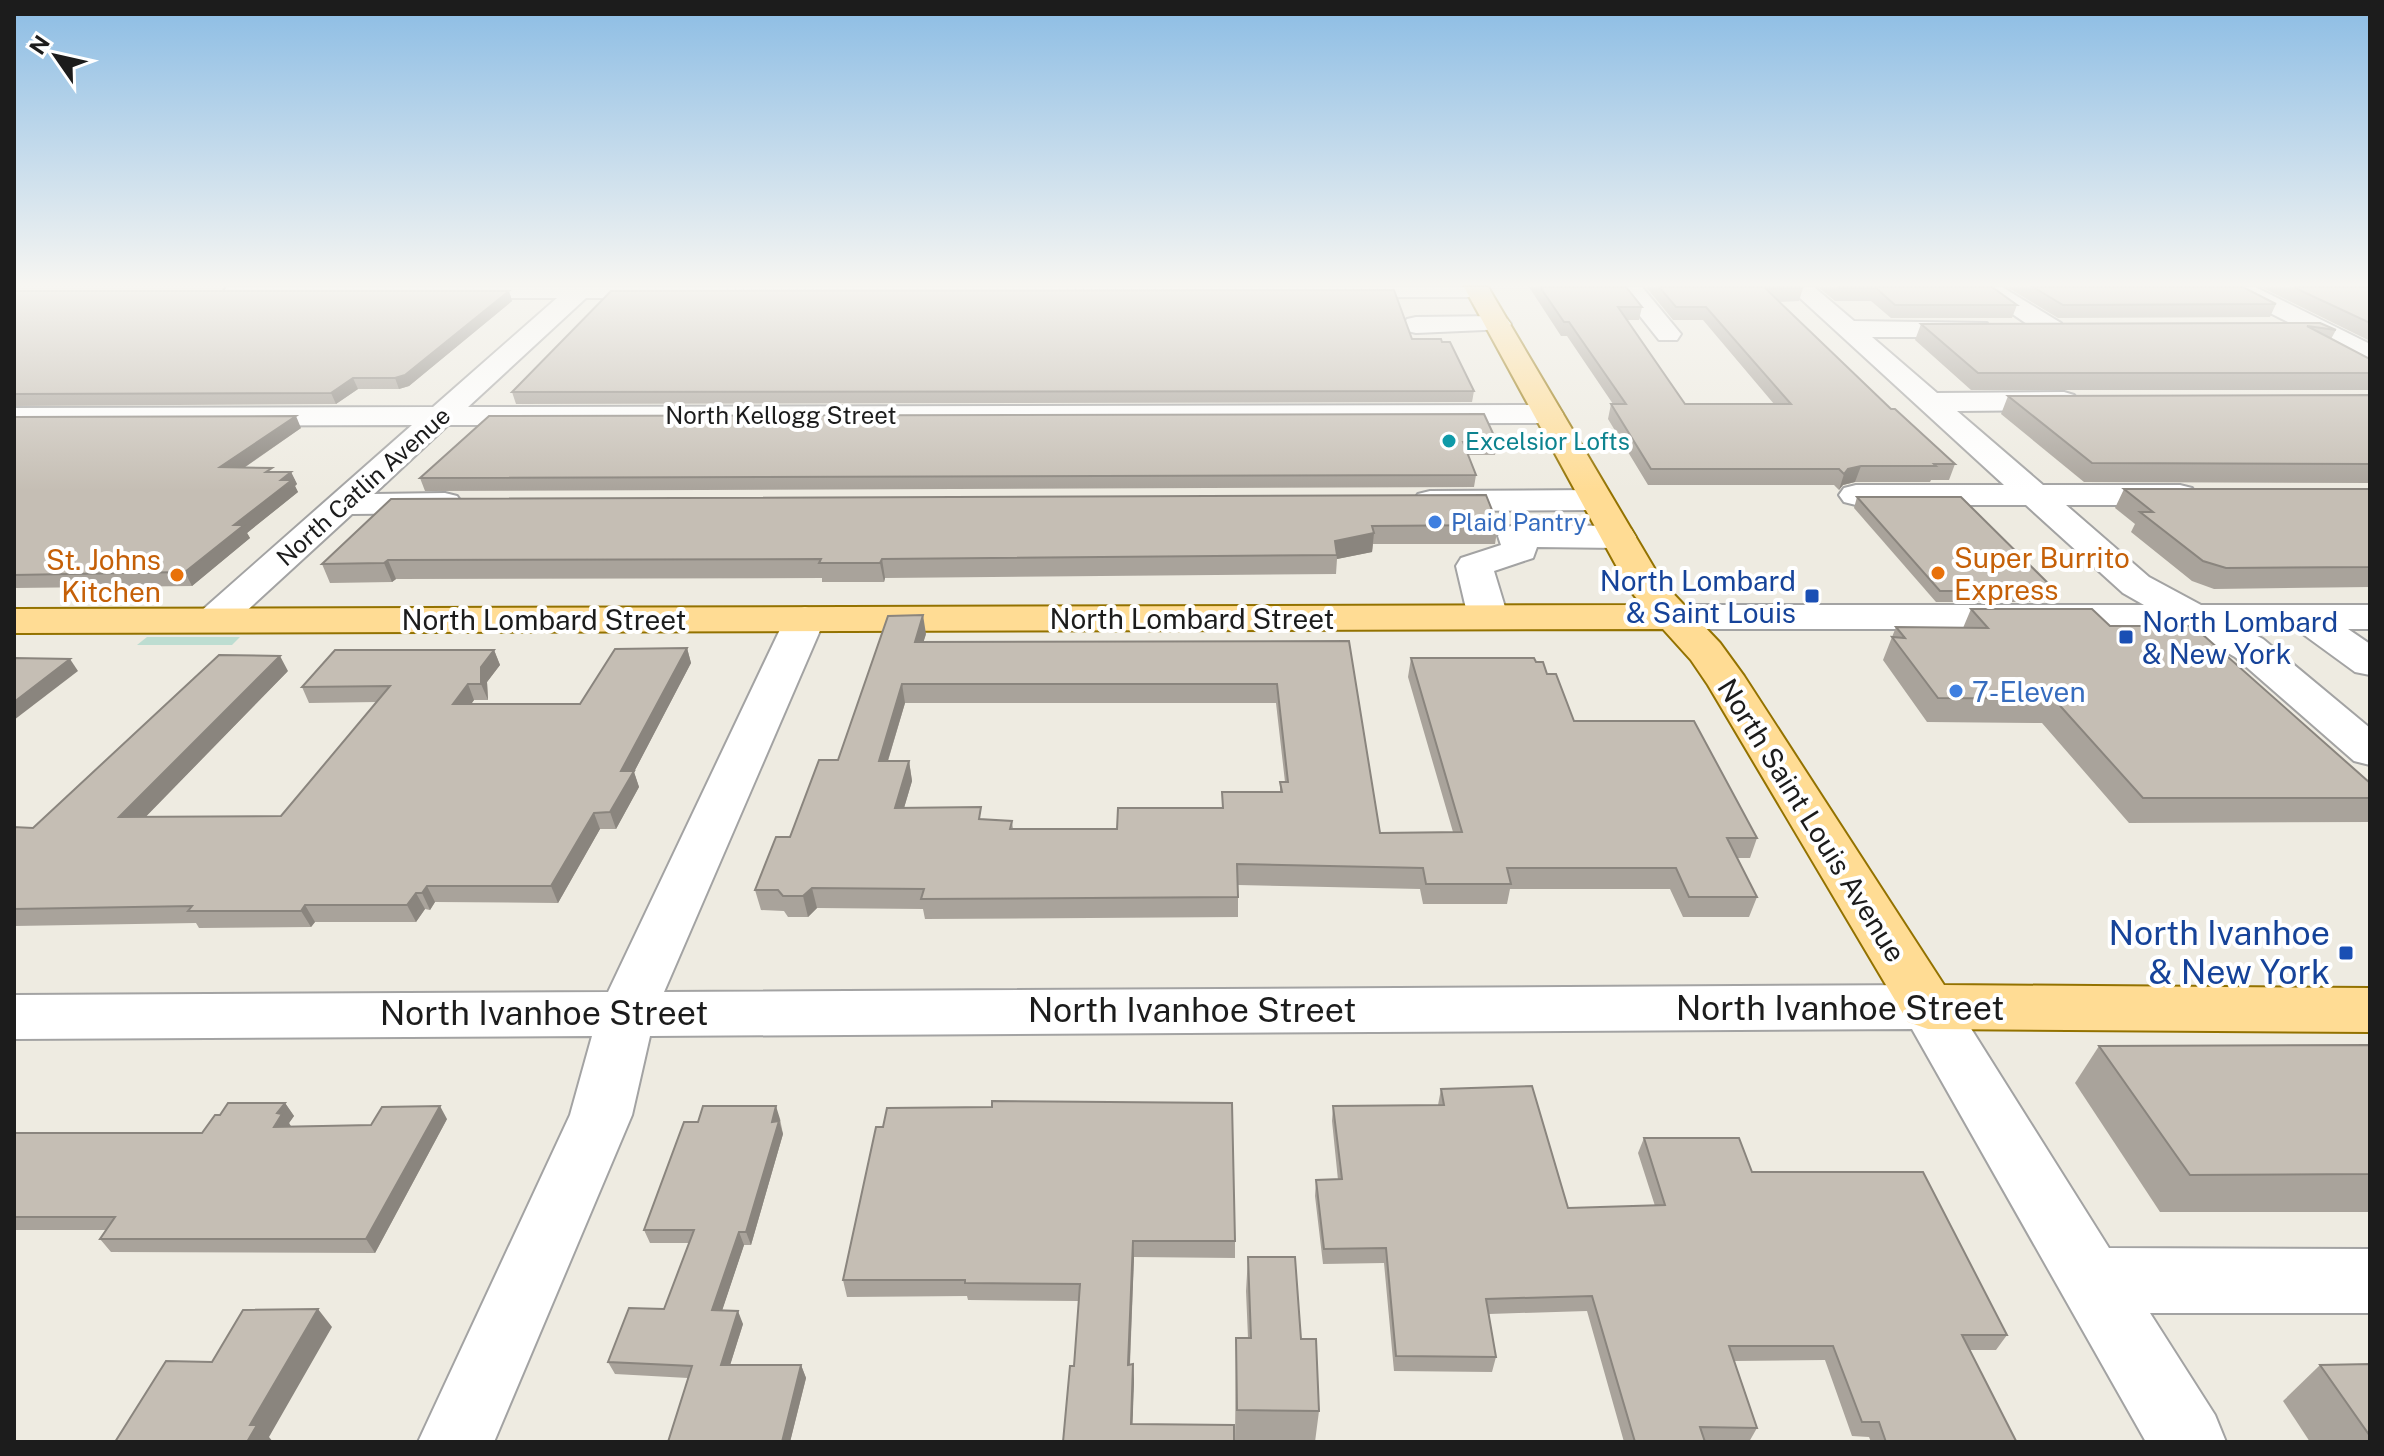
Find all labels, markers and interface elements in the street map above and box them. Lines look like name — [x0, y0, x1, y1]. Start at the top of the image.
north arrow — [16, 16, 96, 96]
text: N — [24, 30, 55, 59]
street label: North Catlin Avenue — [271, 401, 455, 571]
street label: North Kellogg Street — [665, 401, 897, 429]
place label: Excelsior Lofts — [1465, 427, 1630, 455]
marker: Excelsior Lofts — [1440, 432, 1458, 450]
place label: Plaid Pantry — [1451, 508, 1586, 536]
marker: Plaid Pantry — [1426, 513, 1444, 531]
place label: Super Burrito Express — [1954, 541, 2130, 606]
place label: St. Johns Kitchen — [46, 543, 161, 608]
place label: North Lombard & Saint Louis — [1600, 564, 1796, 629]
marker: Super Burrito Express — [1929, 564, 1947, 582]
marker: St. Johns Kitchen — [168, 566, 186, 584]
marker: North Lombard & Saint Louis — [1803, 587, 1821, 605]
street label: North Lombard Street — [1050, 602, 1334, 635]
street label: North Lombard Street — [402, 603, 686, 636]
place label: North Lombard & New York — [2142, 605, 2338, 670]
marker: North Lombard & New York — [2117, 628, 2135, 646]
street label: North Saint Louis Avenue — [1711, 672, 1913, 968]
place label: 7-Eleven — [1972, 675, 2086, 708]
marker: 7-Eleven — [1947, 682, 1965, 700]
place label: North Ivanhoe & New York — [2109, 913, 2330, 992]
marker: North Ivanhoe & New York — [2337, 944, 2355, 962]
street label: North Ivanhoe Street — [1676, 988, 2004, 1028]
street label: North Ivanhoe Street — [1028, 990, 1356, 1030]
street label: North Ivanhoe Street — [380, 993, 708, 1033]

